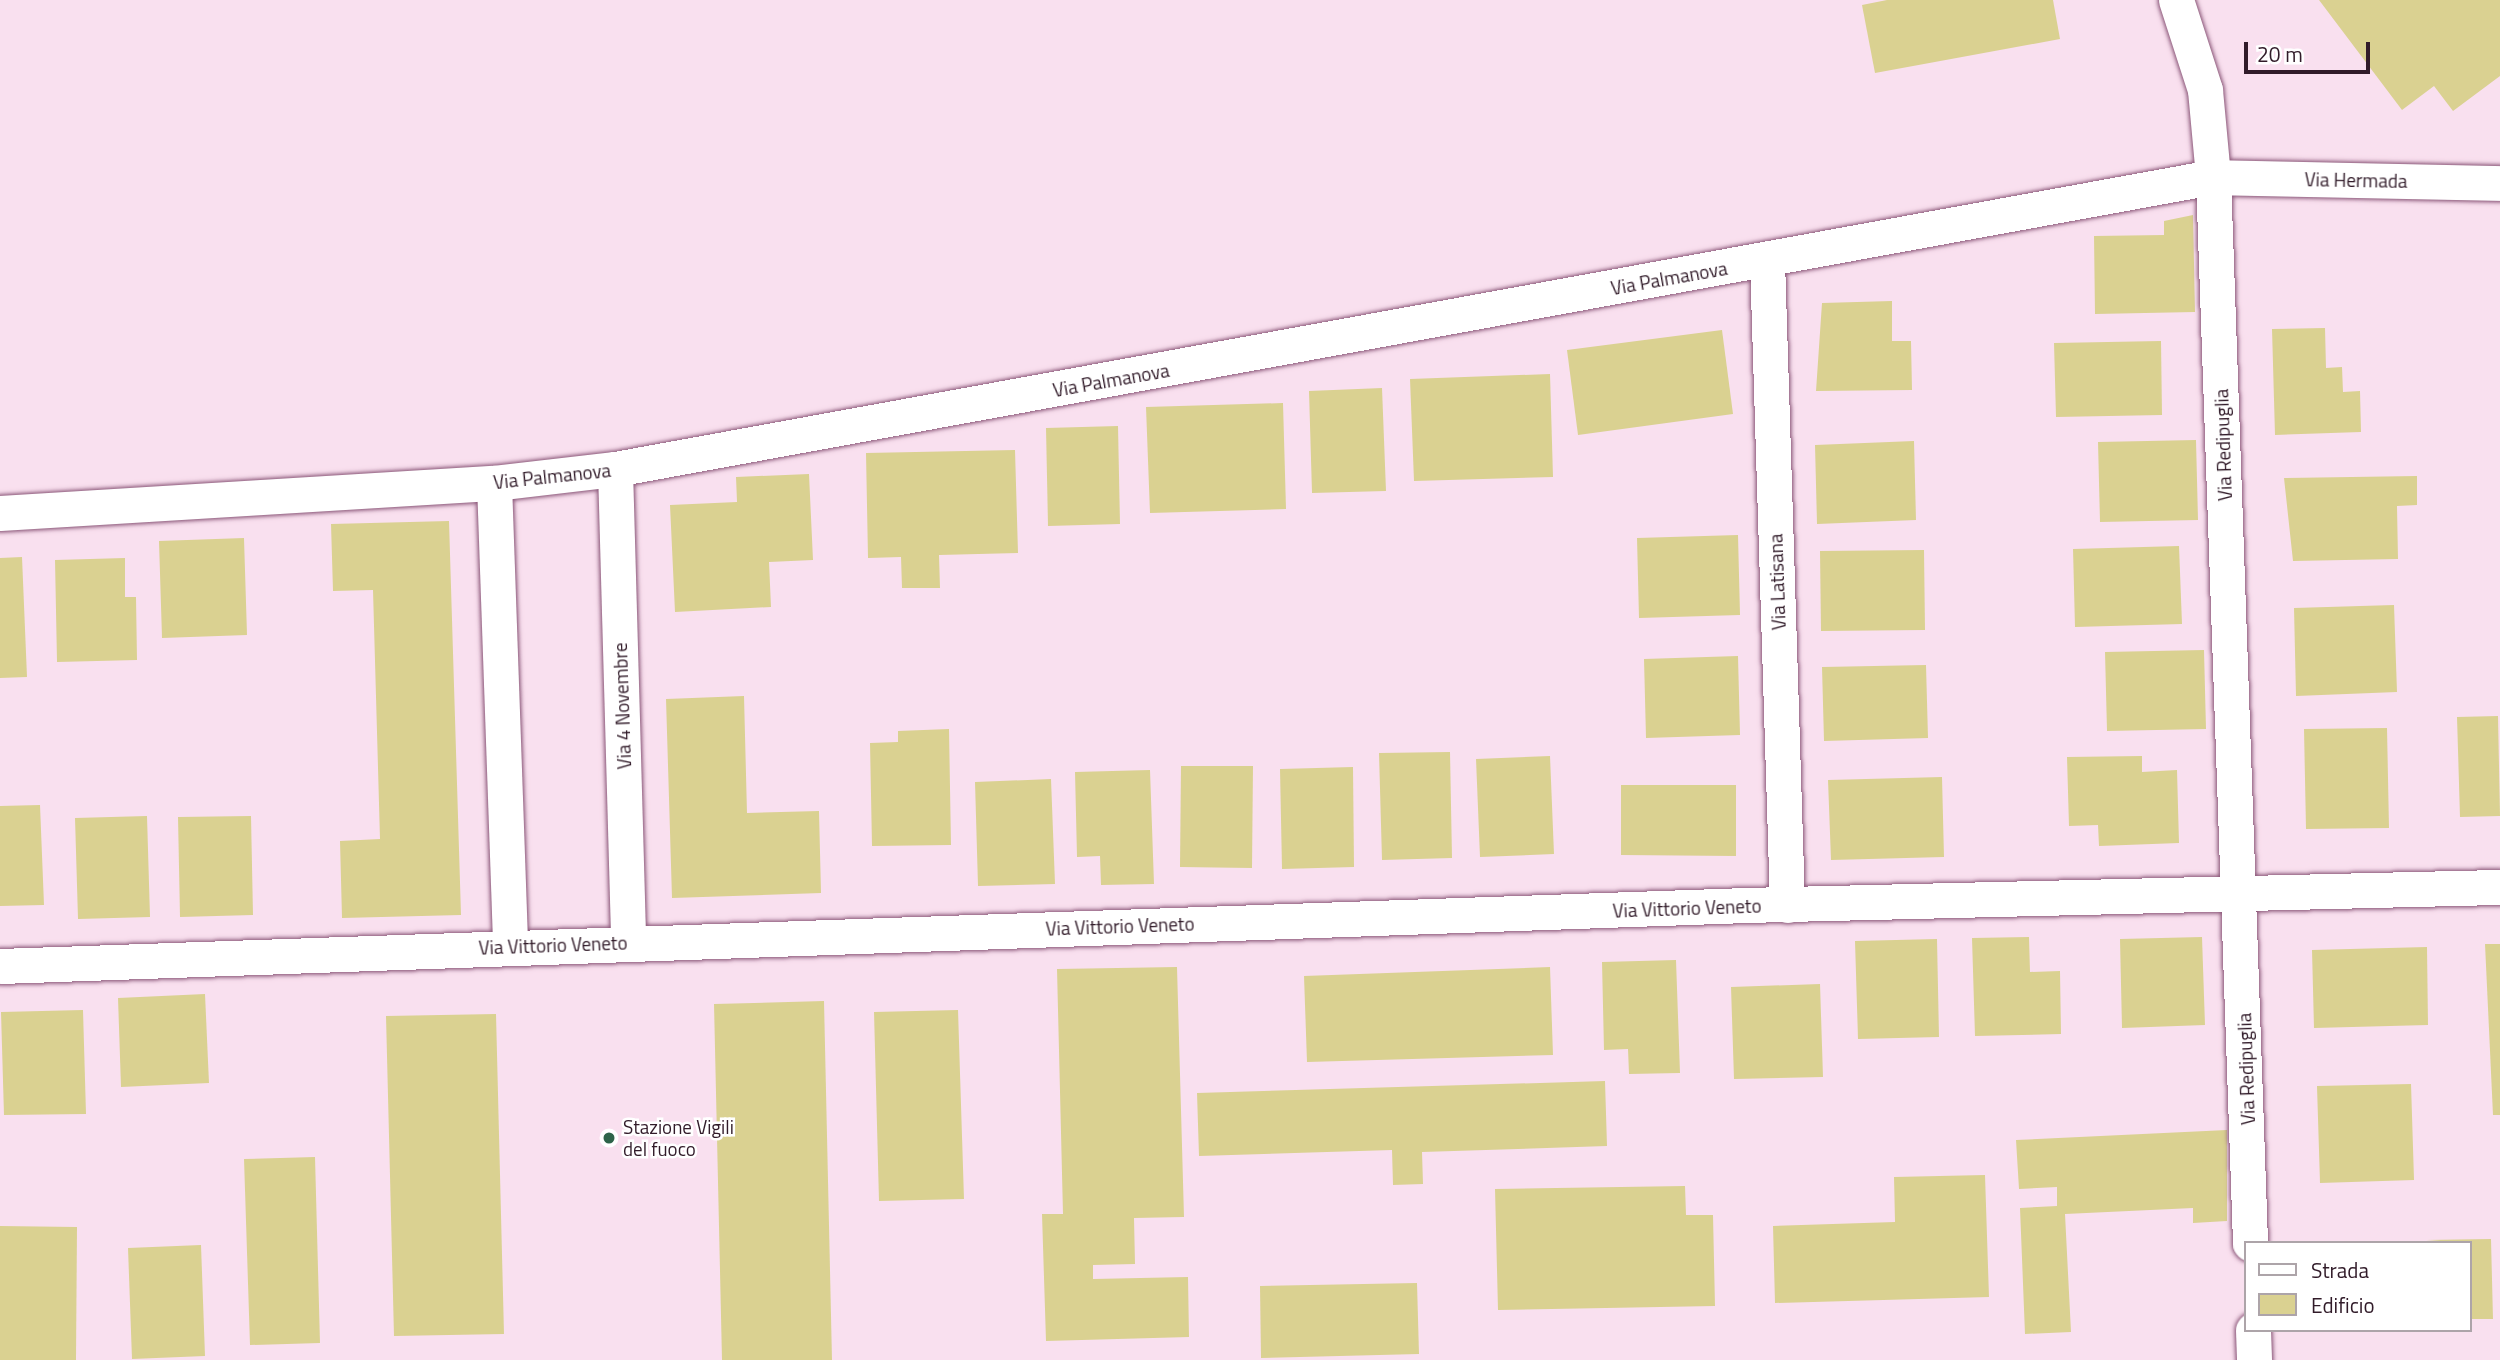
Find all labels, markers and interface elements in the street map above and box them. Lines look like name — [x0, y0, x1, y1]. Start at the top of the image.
scale bar — [2248, 28, 2374, 72]
text: 20 m — [2257, 38, 2303, 70]
street label: Via Hermada — [2304, 168, 2408, 192]
street label: Via Palmanova — [1609, 257, 1729, 299]
street label: Via Palmanova — [1051, 359, 1171, 401]
street label: Via Redipuglia — [2210, 389, 2236, 501]
street label: Via Palmanova — [492, 458, 612, 494]
street label: Via Latisana — [1764, 533, 1790, 631]
street label: Via 4 Novembre — [608, 642, 636, 770]
street label: Via Vittorio Veneto — [1612, 894, 1762, 922]
street label: Via Vittorio Veneto — [1045, 912, 1195, 940]
street label: Via Vittorio Veneto — [478, 931, 628, 959]
street label: Via Redipuglia — [2233, 1013, 2259, 1125]
place label: Stazione Vigili del fuoco — [623, 1116, 734, 1160]
marker: Stazione Vigili del fuoco — [601, 1130, 617, 1146]
legend — [2244, 1241, 2472, 1332]
text: Strada — [2311, 1254, 2369, 1286]
text: Edificio — [2311, 1289, 2375, 1321]

